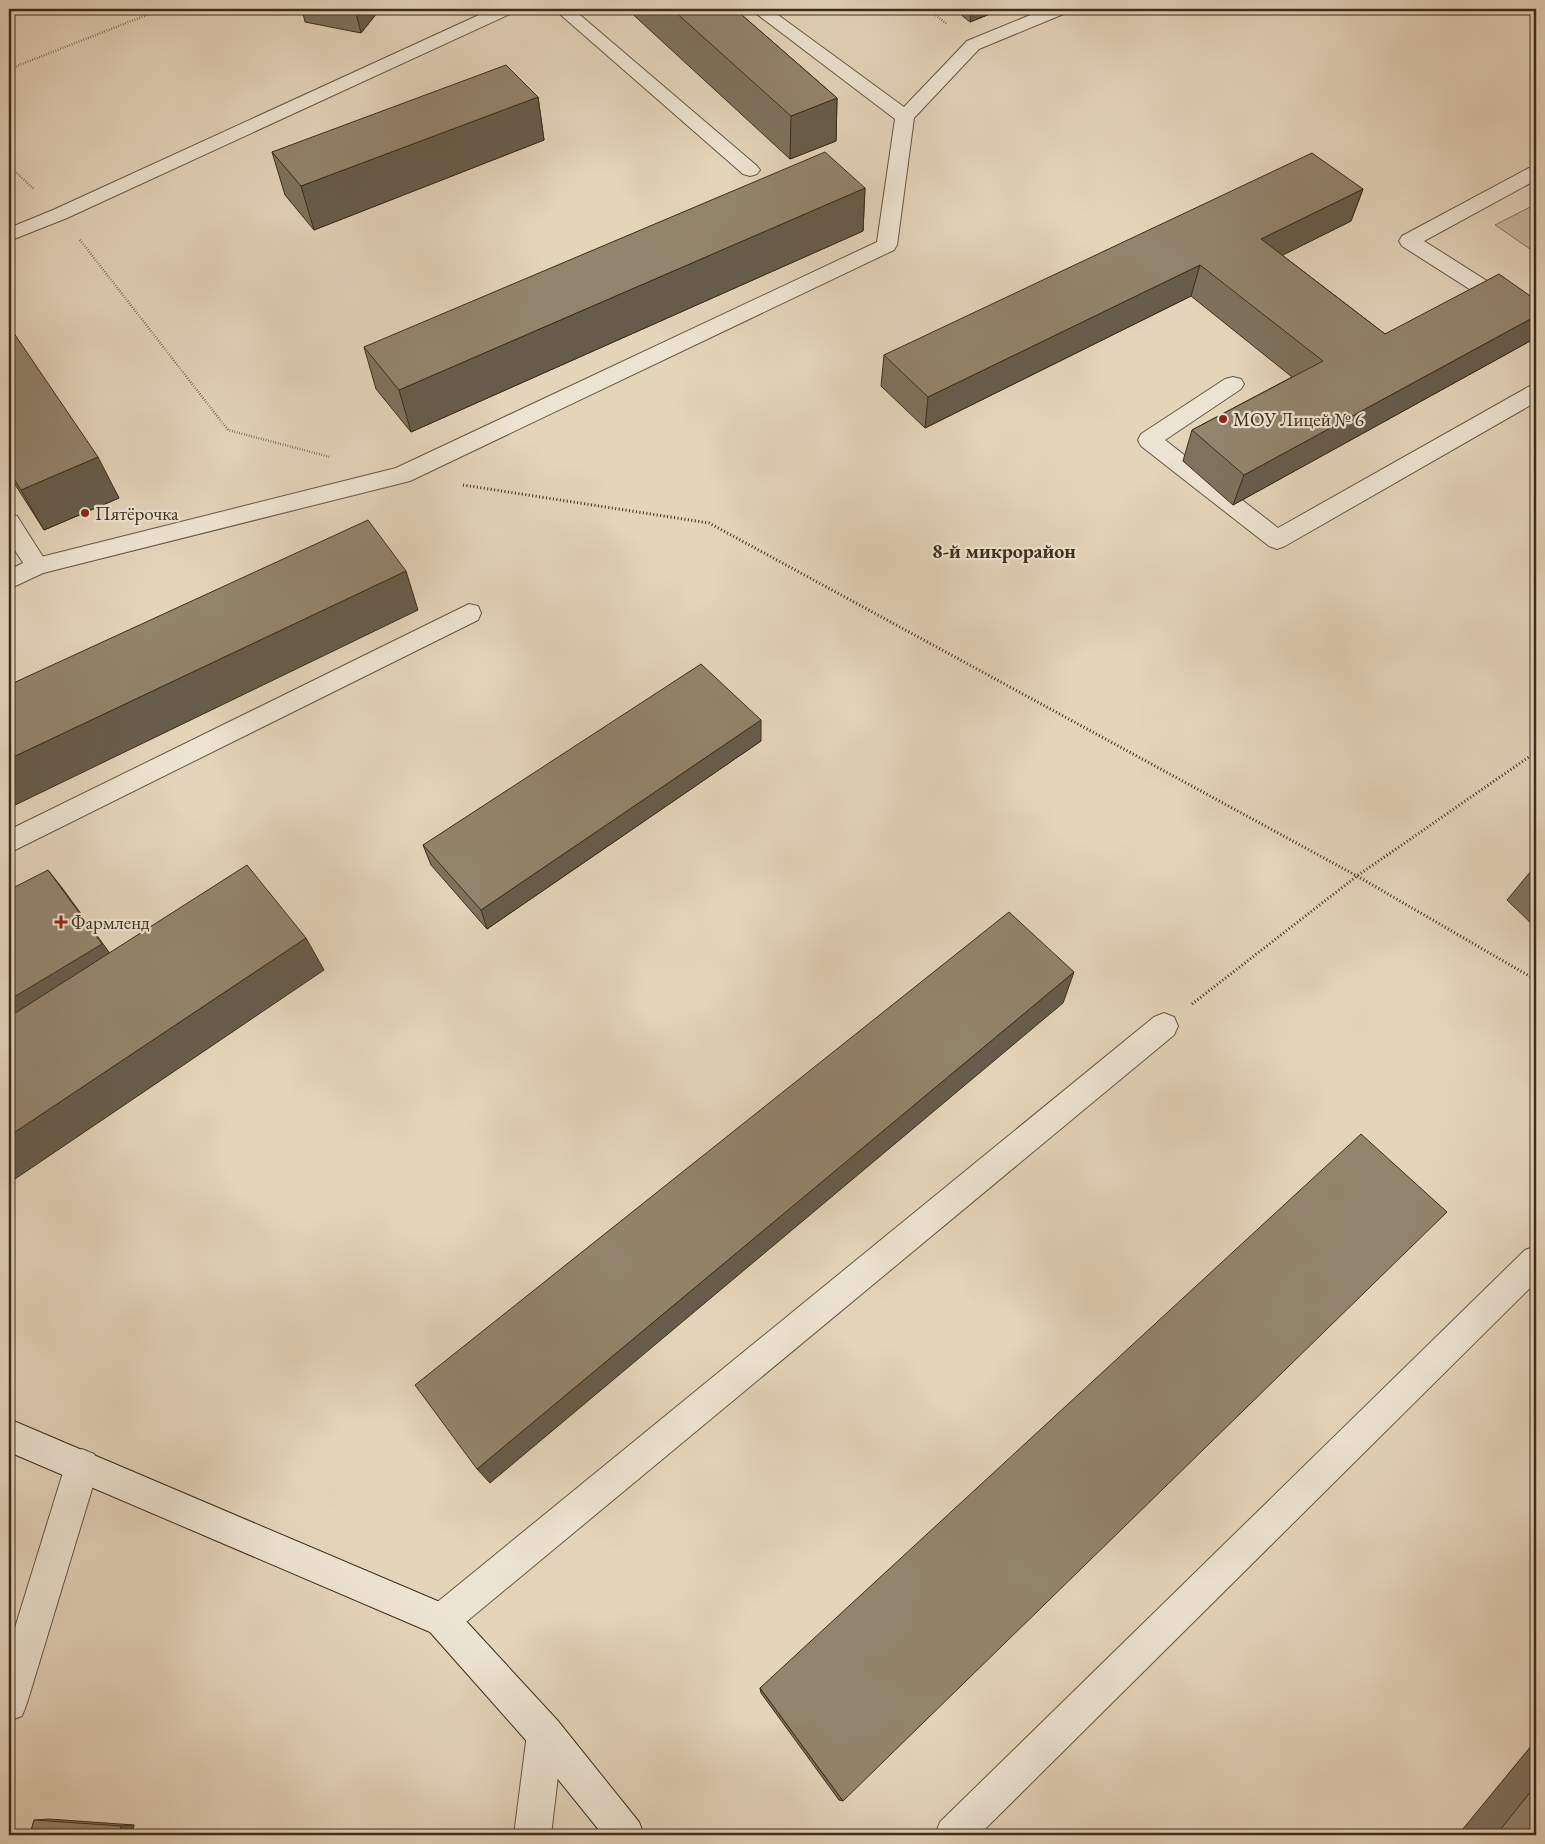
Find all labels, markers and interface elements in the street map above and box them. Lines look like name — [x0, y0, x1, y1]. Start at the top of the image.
place label: МОУ Лицей № 6 — [1233, 407, 1364, 432]
marker: МОУ Лицей № 6 — [1217, 413, 1229, 425]
place label: Пятёрочка — [95, 501, 179, 526]
marker: Пятёрочка — [79, 507, 91, 519]
district label: 8-й микрорайон — [932, 538, 1076, 564]
place label: Фармленд — [71, 910, 150, 935]
marker: Фармленд — [55, 916, 67, 928]

